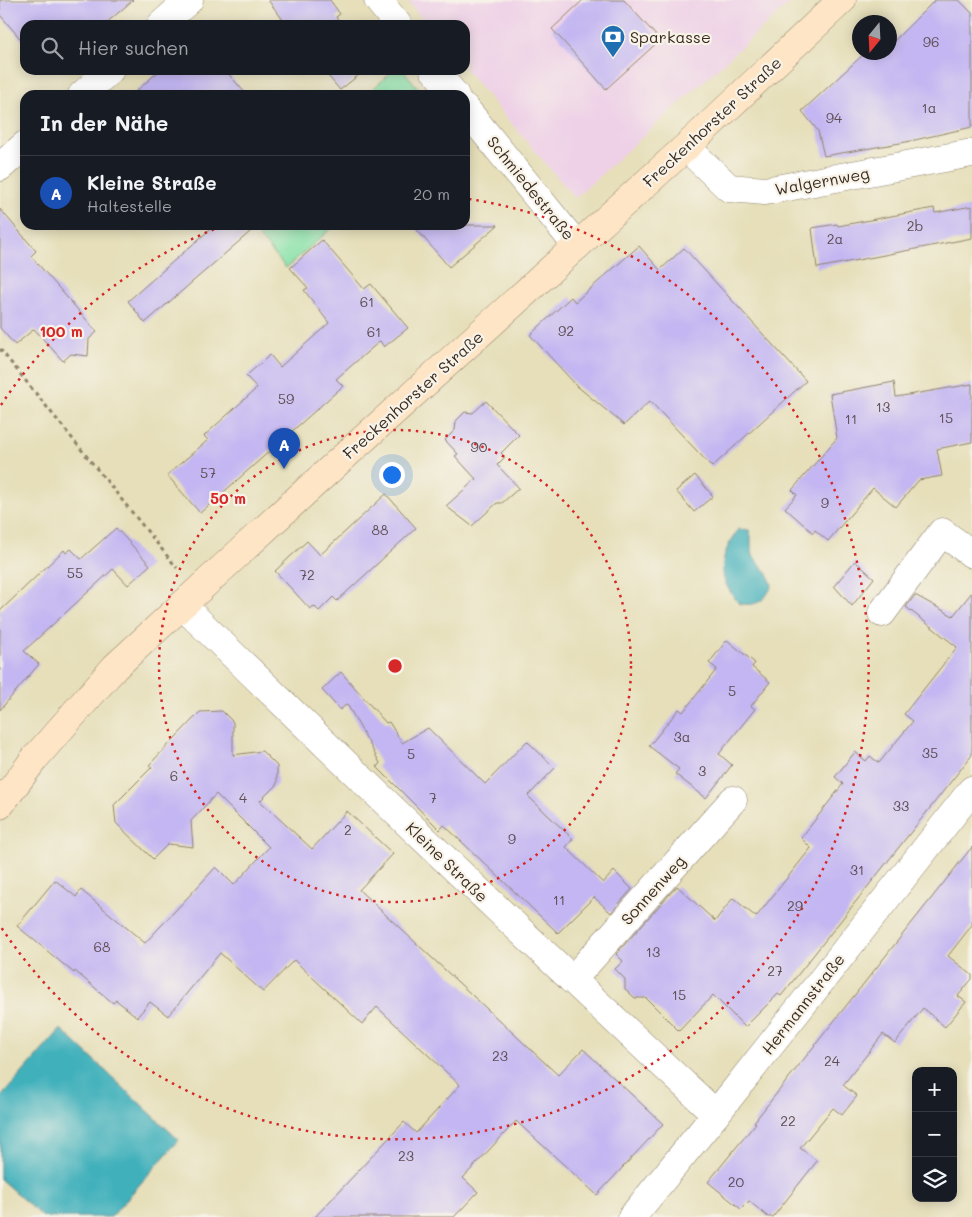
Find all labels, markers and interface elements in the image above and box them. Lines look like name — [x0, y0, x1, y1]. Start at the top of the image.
north arrow — [852, 15, 897, 60]
search box — [20, 20, 470, 75]
bank icon: Sparkasse — [600, 24, 626, 58]
place label: Sparkasse — [630, 26, 711, 47]
house number: 96 — [923, 32, 939, 51]
icon: search — [38, 34, 66, 62]
text: Hier suchen — [78, 35, 189, 60]
street label: Freckenhorster Straße — [638, 52, 785, 191]
house number: 1a — [922, 98, 936, 117]
house number: 94 — [826, 108, 843, 127]
text: In der Nähe — [40, 109, 168, 136]
street label: Schmiedestraße — [483, 131, 580, 244]
street label: Walgernweg — [773, 162, 871, 199]
text: Kleine Straße — [87, 170, 217, 195]
text: A — [50, 183, 62, 204]
text: 20 m — [413, 183, 450, 204]
text: Haltestelle — [87, 195, 172, 216]
house number: 2b — [907, 216, 923, 235]
house number: 2a — [827, 229, 843, 248]
house number: 61 — [360, 292, 374, 311]
text: 100 m — [39, 321, 83, 341]
house number: 92 — [558, 321, 574, 340]
house number: 61 — [367, 322, 381, 341]
street label: Freckenhorster Straße — [338, 326, 487, 463]
house number: 59 — [278, 389, 294, 408]
house number: 13 — [876, 397, 890, 416]
house number: 15 — [939, 408, 953, 427]
house number: 11 — [845, 409, 857, 428]
pin: A — [268, 428, 300, 469]
house number: 90 — [471, 437, 488, 456]
your location — [379, 462, 405, 488]
house number: 57 — [200, 463, 216, 482]
text: 50 m — [210, 488, 246, 508]
house number: 9 — [821, 493, 829, 512]
house number: 88 — [372, 520, 388, 539]
house number: 55 — [67, 563, 83, 582]
house number: 72 — [299, 565, 315, 584]
centre of rings — [386, 657, 404, 675]
house number: 5 — [728, 681, 736, 700]
house number: 3a — [674, 727, 690, 746]
house number: 35 — [922, 743, 938, 762]
house number: 5 — [407, 744, 415, 763]
house number: 3 — [698, 761, 706, 780]
house number: 6 — [170, 766, 178, 785]
house number: 4 — [239, 788, 248, 807]
house number: 7 — [429, 788, 437, 807]
house number: 33 — [893, 796, 909, 815]
street label: Kleine Straße — [402, 817, 493, 906]
house number: 2 — [344, 820, 352, 839]
house number: 9 — [508, 829, 516, 848]
street label: Sonnenweg — [616, 850, 689, 929]
house number: 31 — [850, 860, 864, 879]
house number: 11 — [553, 890, 565, 909]
house number: 29 — [787, 896, 803, 915]
house number: 68 — [94, 937, 110, 956]
house number: 13 — [646, 942, 660, 961]
street label: Hermannstraße — [757, 949, 849, 1058]
house number: 27 — [767, 961, 783, 980]
house number: 15 — [672, 985, 686, 1004]
house number: 23 — [492, 1046, 508, 1065]
house number: 24 — [824, 1051, 841, 1070]
map controls — [912, 1067, 957, 1202]
button: + — [912, 1067, 957, 1112]
house number: 22 — [780, 1111, 796, 1130]
button: − — [912, 1112, 957, 1157]
house number: 23 — [398, 1146, 414, 1165]
button: layers — [912, 1157, 957, 1202]
house number: 20 — [728, 1172, 745, 1191]

